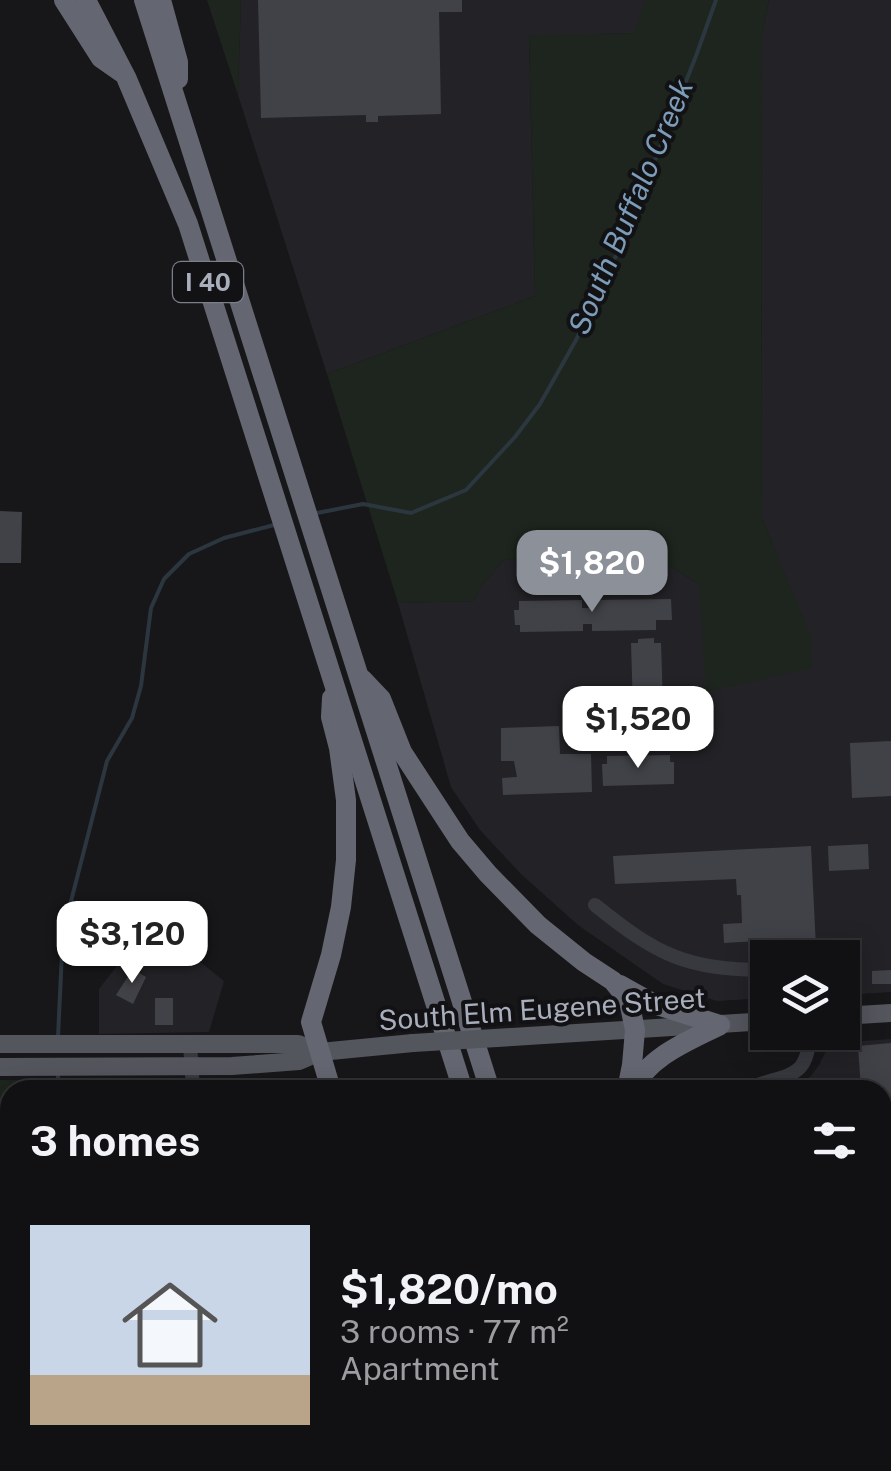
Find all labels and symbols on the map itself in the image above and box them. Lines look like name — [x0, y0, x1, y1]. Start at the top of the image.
water label: South Buffalo Creek — [560, 73, 701, 340]
road number: I 40 — [173, 262, 243, 302]
pin: $1,820 — [511, 530, 673, 615]
pin: $1,520 — [557, 686, 719, 771]
pin: $3,120 — [51, 901, 213, 986]
street label: South Elm Eugene Street — [377, 981, 707, 1036]

